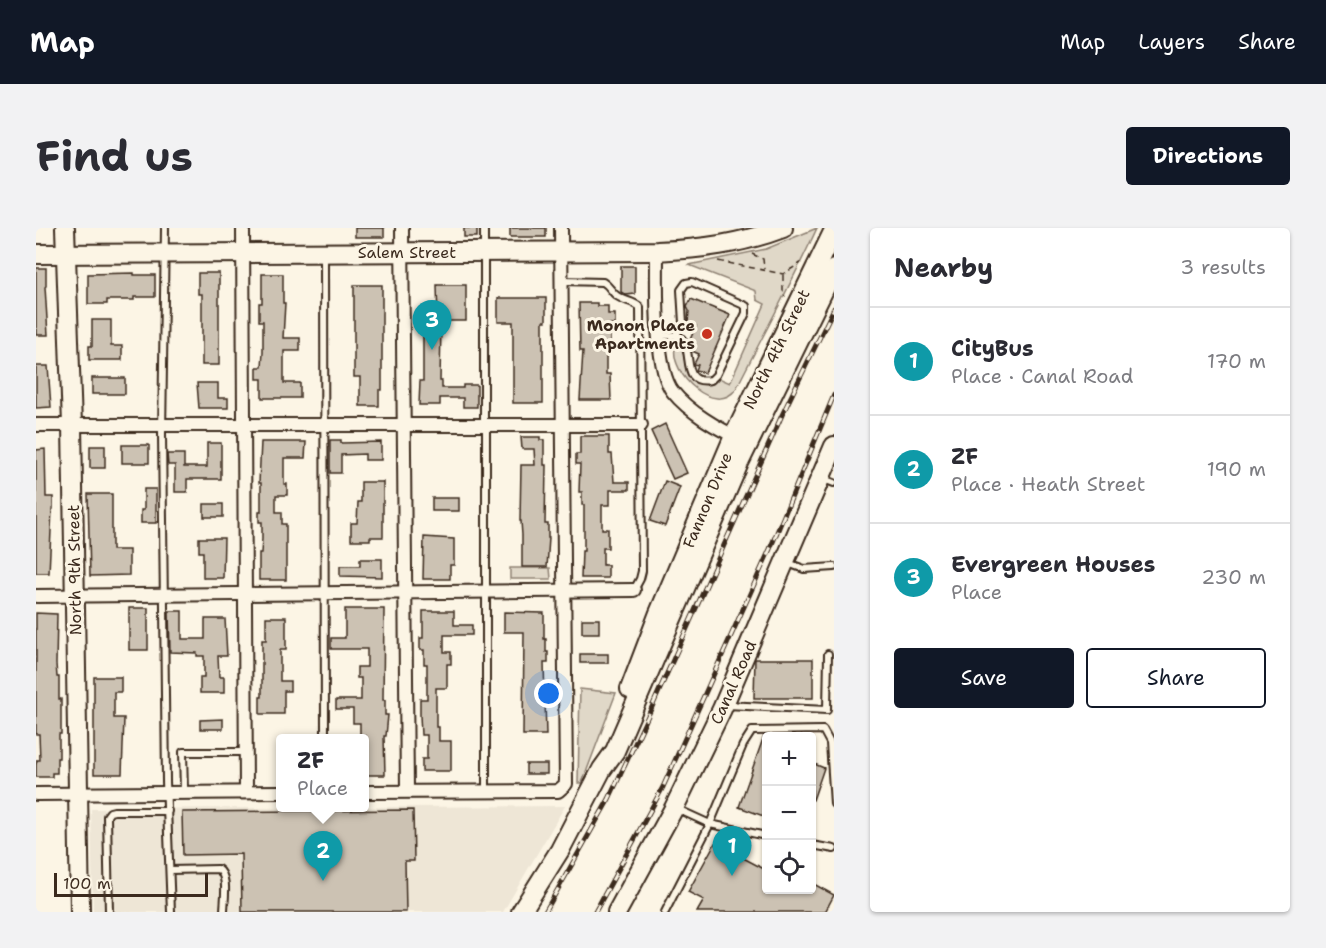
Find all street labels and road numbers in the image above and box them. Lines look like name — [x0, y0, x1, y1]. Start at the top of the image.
street label: Salem Street — [358, 242, 456, 263]
street label: North 4th Street — [738, 286, 815, 413]
street label: Fannon Drive — [678, 449, 737, 551]
street label: North 9th Street — [63, 504, 86, 636]
street label: Canal Road — [706, 637, 761, 727]

